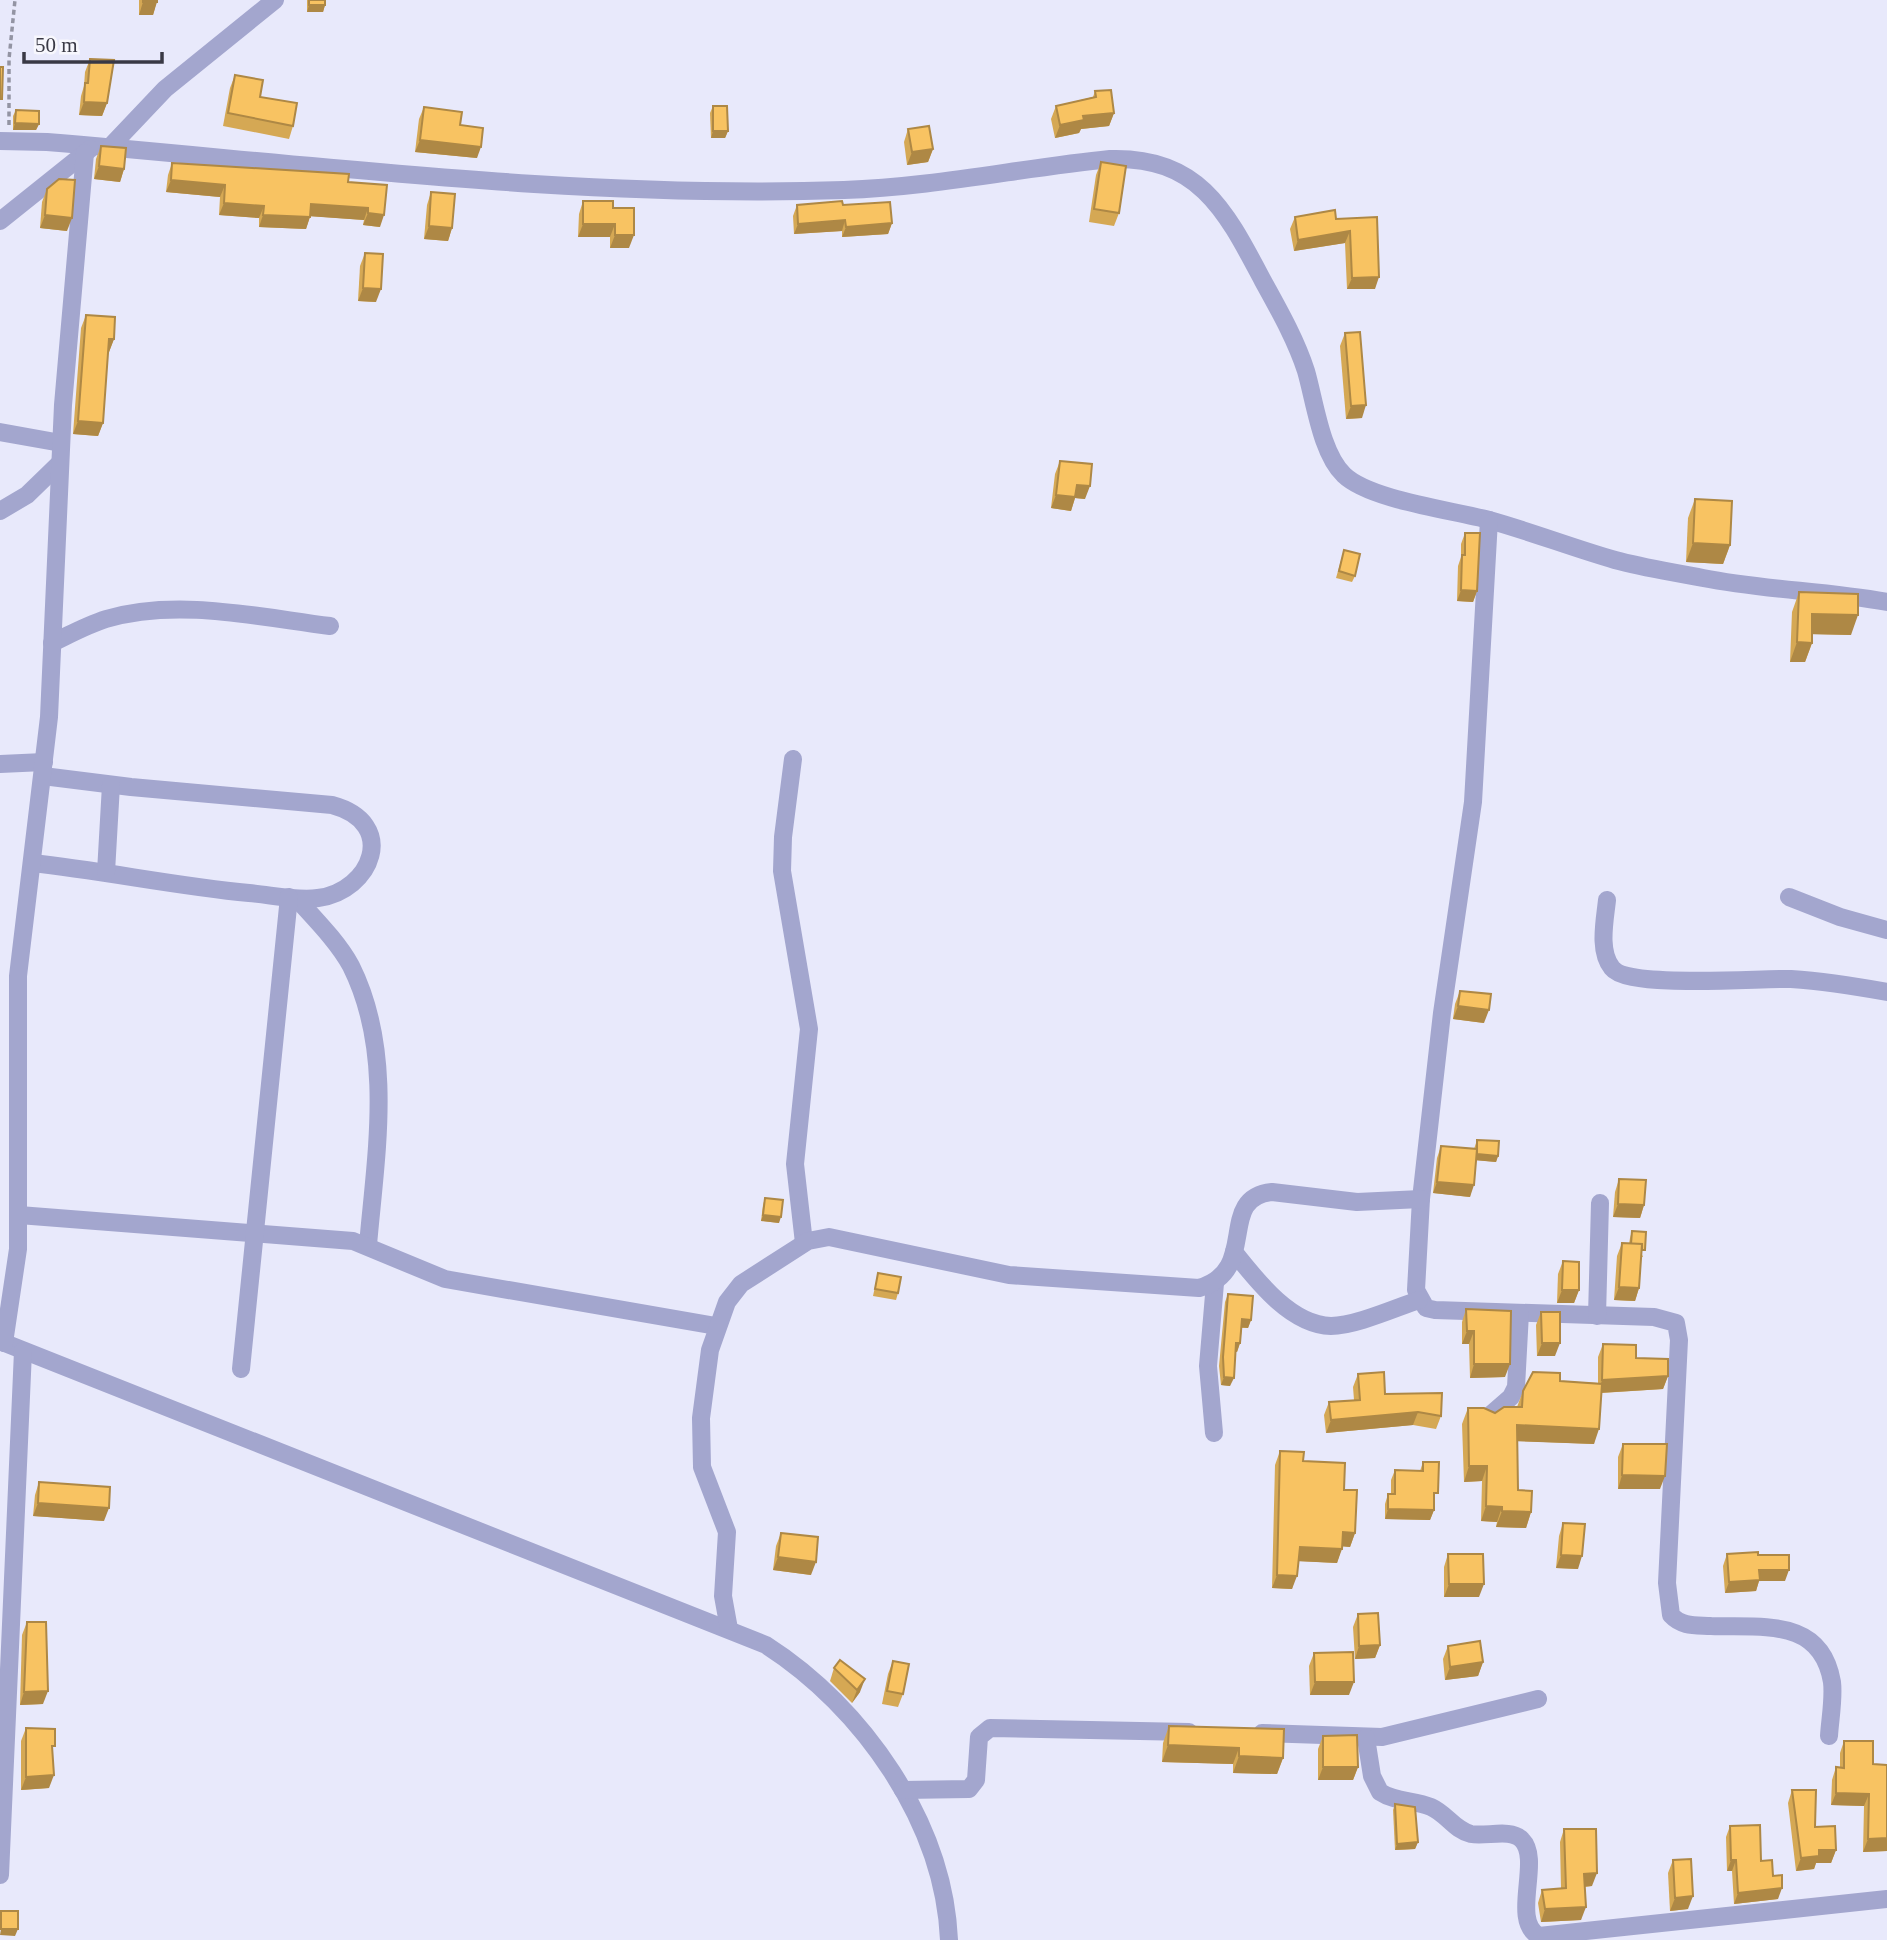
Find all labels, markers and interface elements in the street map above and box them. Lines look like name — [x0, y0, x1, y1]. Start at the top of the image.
scale bar — [24, 21, 163, 65]
text: 50 m — [35, 33, 78, 57]

